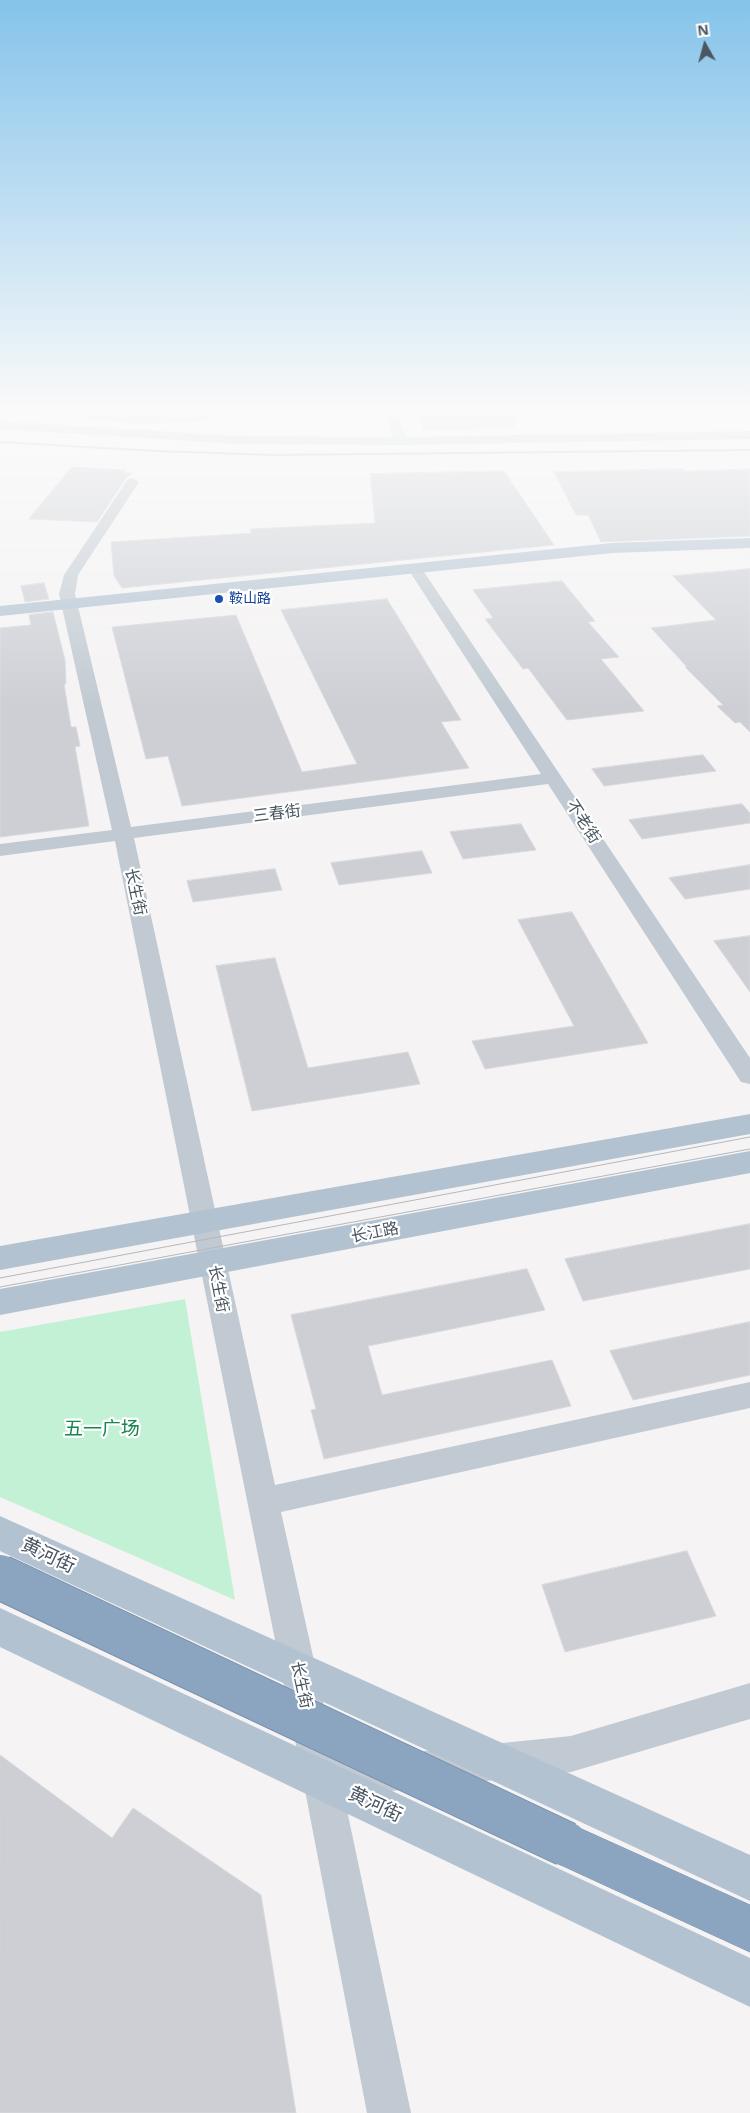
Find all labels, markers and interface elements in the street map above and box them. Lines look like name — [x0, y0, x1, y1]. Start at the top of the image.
text: N — [696, 19, 710, 40]
north arrow — [680, 20, 730, 70]
place label: 鞍山路 — [229, 591, 271, 607]
marker: 鞍山路 — [213, 593, 225, 605]
street label: 不老街 — [562, 797, 604, 847]
street label: 三春街 — [252, 802, 302, 826]
street label: 长生街 — [121, 867, 149, 917]
street label: 长江路 — [350, 1219, 400, 1247]
street label: 长生街 — [204, 1264, 232, 1314]
park label: 五一广场 — [64, 1419, 140, 1441]
street label: 黄河街 — [17, 1534, 79, 1578]
street label: 长生街 — [287, 1660, 315, 1710]
street label: 黄河街 — [344, 1783, 406, 1827]

